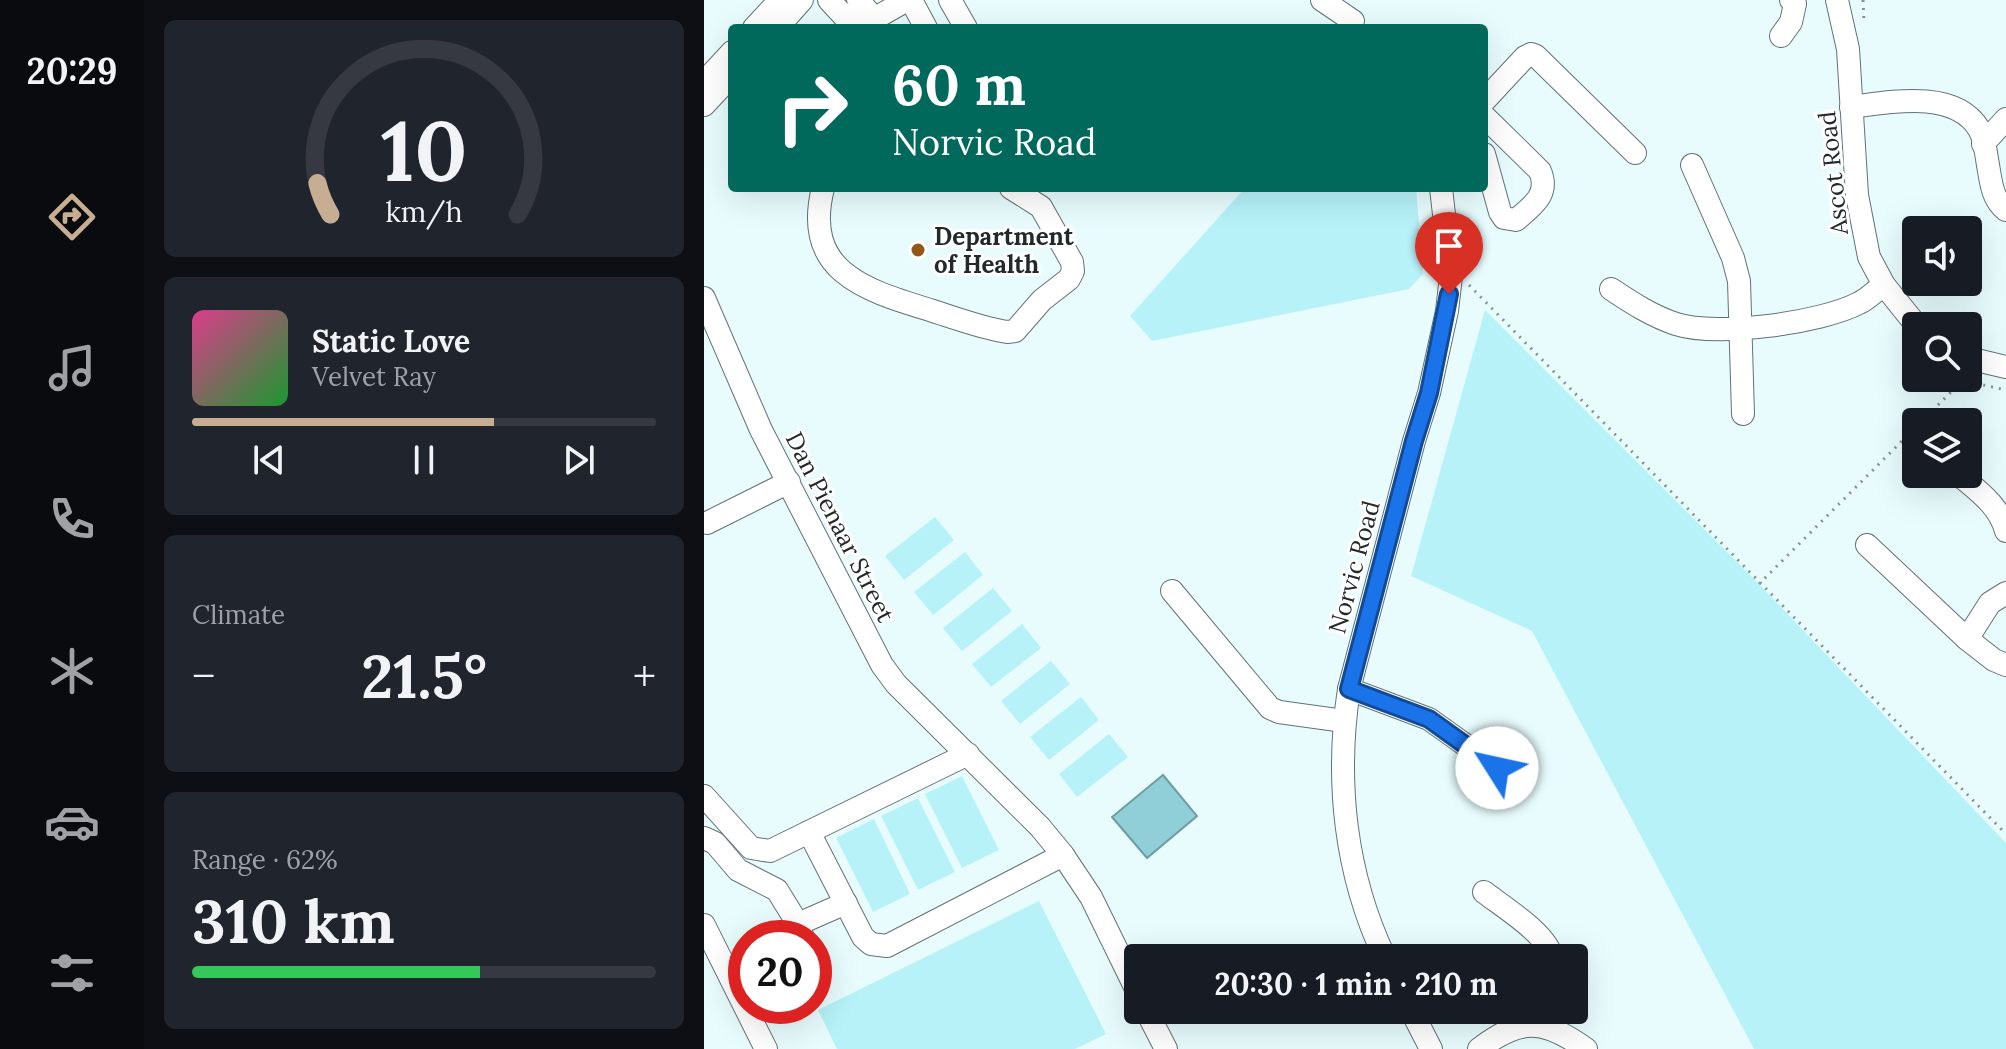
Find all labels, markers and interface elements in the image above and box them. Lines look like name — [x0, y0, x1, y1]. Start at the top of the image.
text: 20:29 — [26, 48, 118, 94]
text: 60 m — [892, 49, 1026, 120]
icon: right — [760, 56, 864, 160]
text: 10 — [381, 96, 467, 203]
street label: Ascot Road — [1811, 110, 1855, 237]
text: Norvic Road — [892, 119, 1096, 165]
icon: directions — [44, 189, 100, 245]
text: km/h — [385, 193, 463, 230]
pin — [1415, 212, 1483, 294]
map controls — [1902, 216, 1982, 488]
button: sound — [1902, 216, 1982, 296]
place label: Department of Health — [934, 221, 1075, 280]
icon: arrive — [1427, 224, 1471, 268]
marker: Department of Health — [909, 241, 927, 259]
button: search — [1902, 312, 1982, 392]
text: Static Love — [312, 322, 470, 360]
icon: music — [44, 340, 100, 396]
text: Velvet Ray — [312, 360, 436, 393]
button: layers — [1902, 408, 1982, 488]
street label: Dan Pienaar Street — [779, 427, 902, 628]
icon: previous — [247, 438, 291, 482]
icon: pause — [402, 438, 446, 482]
icon: next — [557, 438, 601, 482]
icon: phone — [44, 491, 100, 547]
street label: Norvic Road — [1321, 497, 1387, 637]
text: Climate — [192, 598, 285, 631]
text: 21.5° — [361, 638, 487, 714]
icon: climate — [44, 643, 100, 699]
text: − — [192, 648, 215, 704]
text: + — [633, 648, 656, 704]
position arrow — [1455, 726, 1539, 810]
icon: car — [44, 794, 100, 850]
text: Range · 62% — [192, 843, 338, 876]
text: 310 km — [192, 883, 395, 959]
speed limit sign: 20 — [728, 920, 832, 1024]
icon: filters — [44, 945, 100, 1001]
text: 20:30 · 1 min · 210 m — [1215, 965, 1497, 1003]

